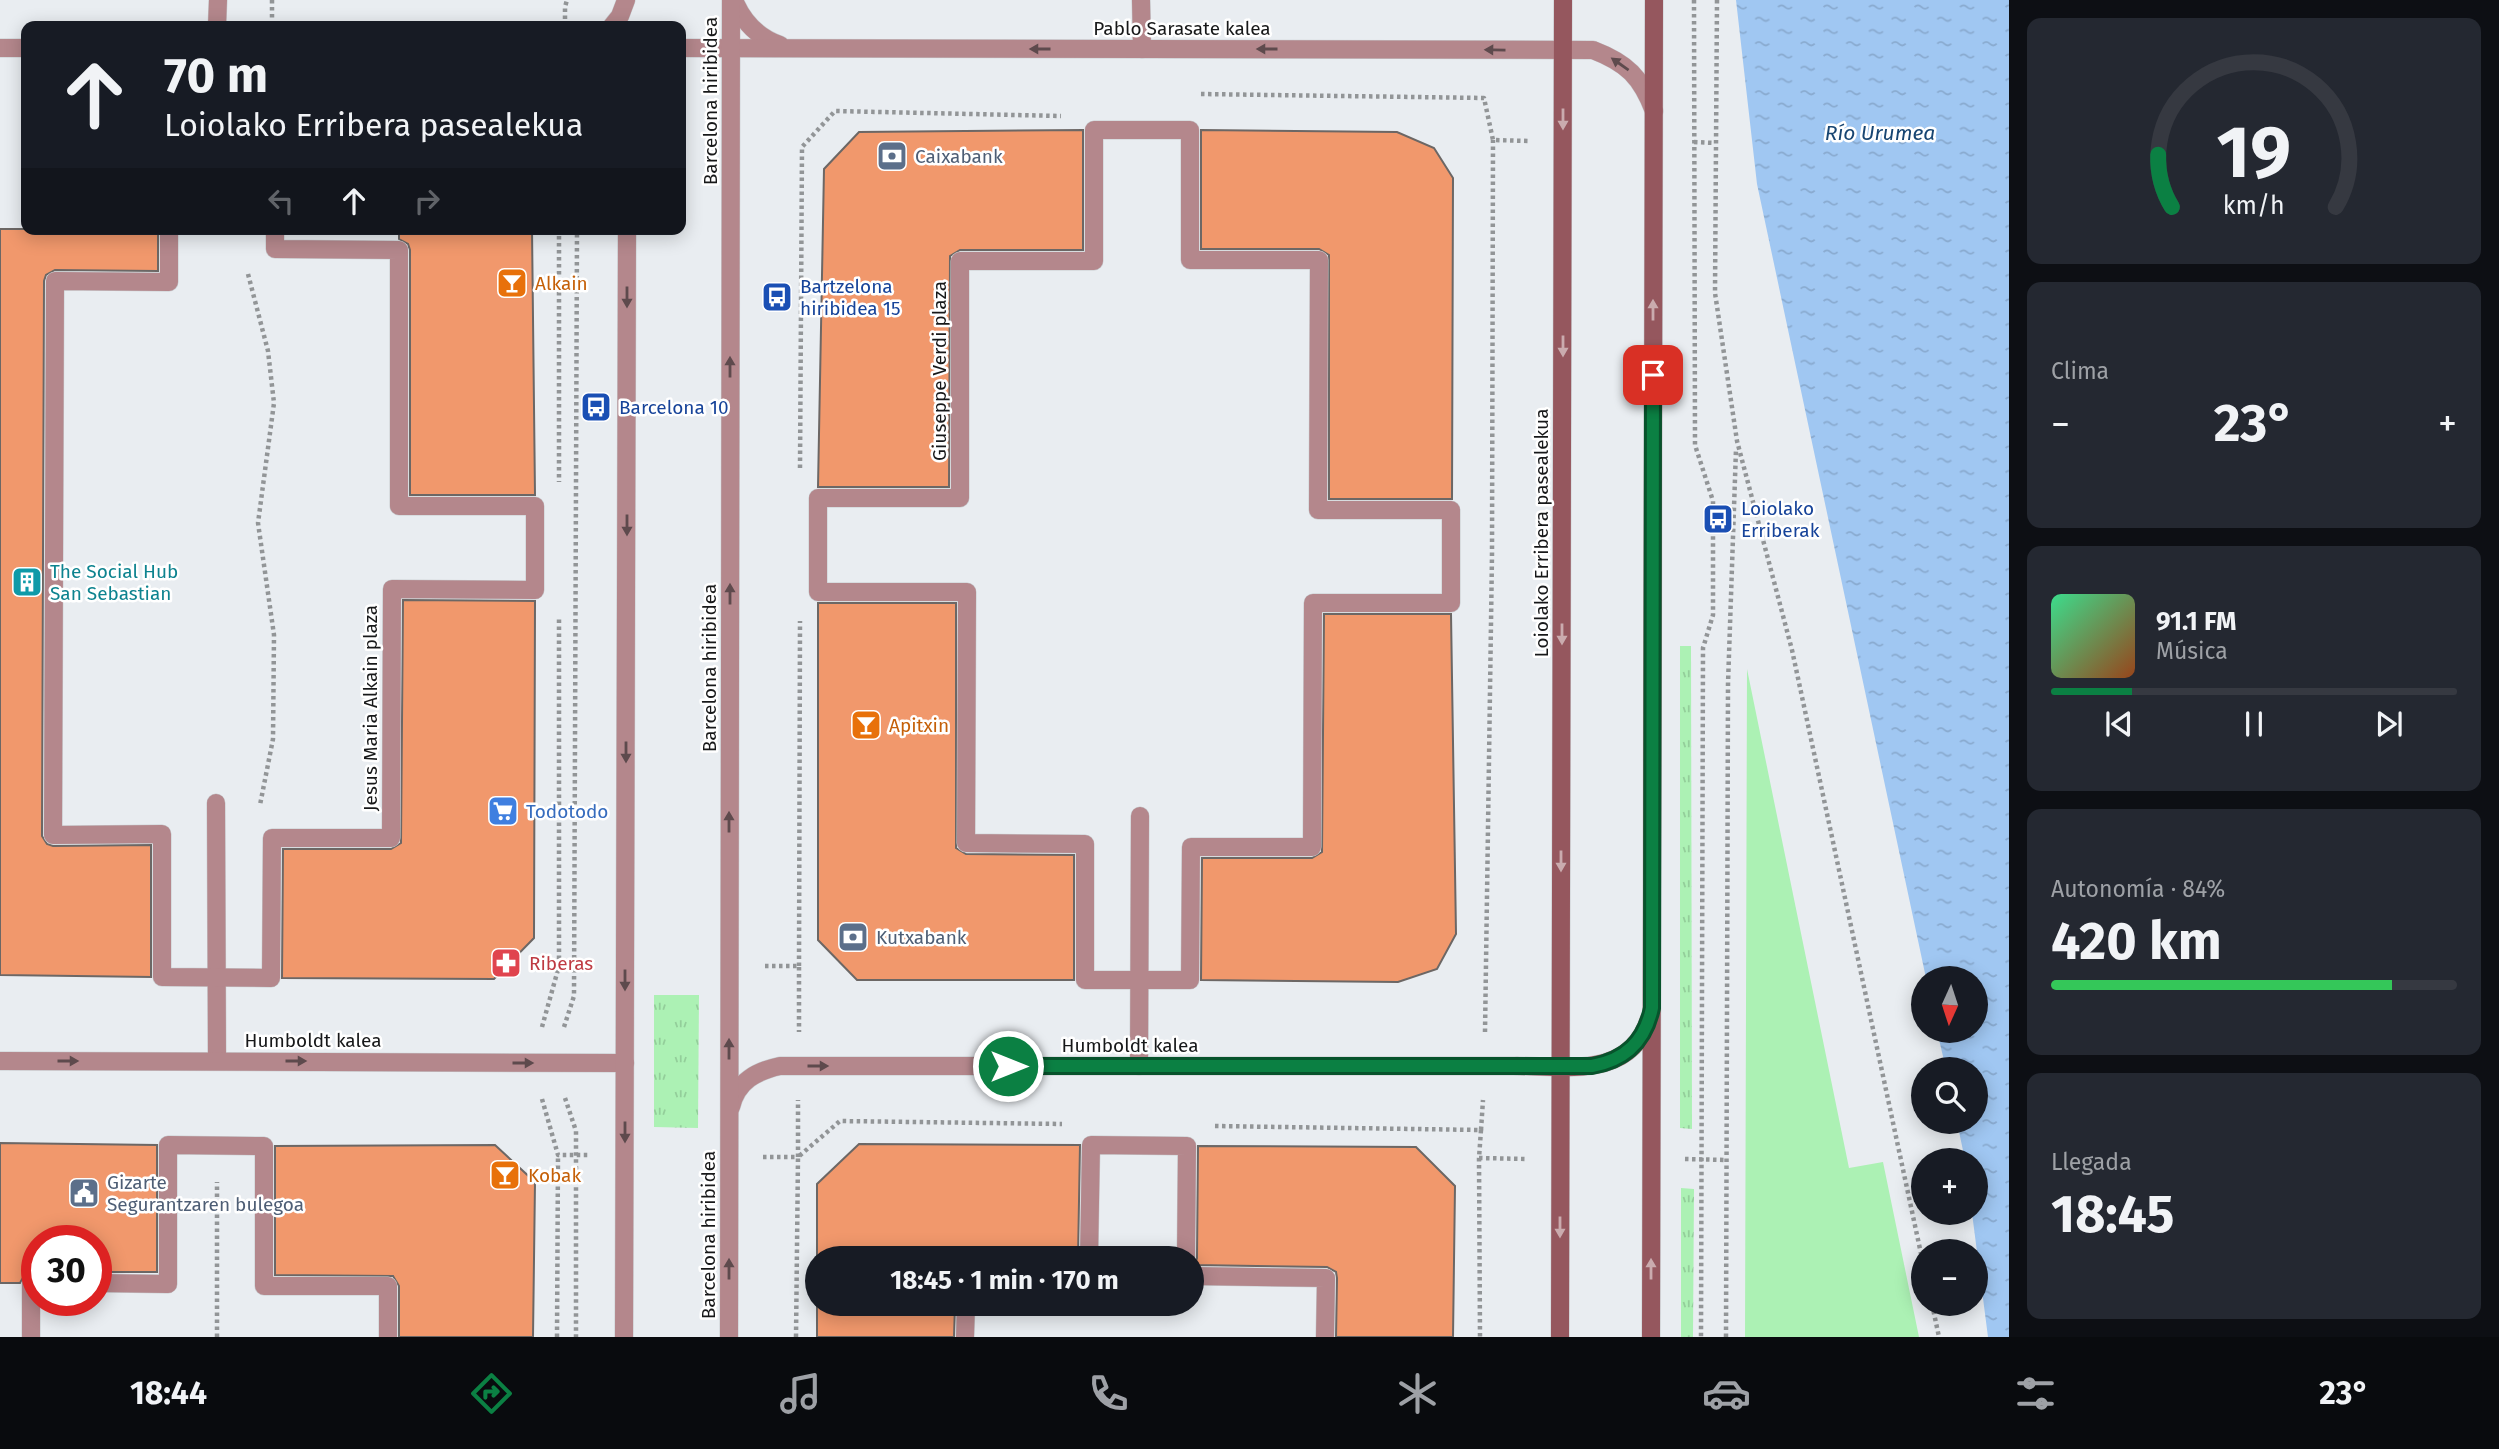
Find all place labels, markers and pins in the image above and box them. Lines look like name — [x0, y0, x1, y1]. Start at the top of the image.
bank icon: Caixabank — [875, 139, 909, 173]
place label: Caixabank — [915, 145, 1003, 168]
bar icon: Alkain — [495, 266, 529, 300]
place label: Alkain — [535, 272, 588, 295]
place label: Bartzelona hiribidea 15 — [800, 275, 900, 320]
bus stop icon: Bartzelona hiribidea 15 — [760, 280, 794, 314]
pin — [1623, 345, 1683, 405]
bus stop icon: Barcelona 10 — [579, 390, 613, 424]
place label: Barcelona 10 — [619, 396, 729, 419]
place label: Loiolako Erriberak — [1741, 497, 1820, 542]
bus stop icon: Loiolako Erriberak — [1701, 502, 1735, 536]
place label: The Social Hub San Sebastian — [50, 560, 178, 605]
building icon: The Social Hub San Sebastian — [10, 565, 44, 599]
bar icon: Apitxin — [849, 708, 883, 742]
place label: Apitxin — [889, 714, 949, 737]
supermarket icon: Todotodo — [486, 794, 520, 828]
place label: Todotodo — [526, 800, 608, 823]
bank icon: Kutxabank — [836, 920, 870, 954]
place label: Kutxabank — [876, 926, 967, 949]
pharmacy icon: Riberas — [489, 946, 523, 980]
place label: Riberas — [529, 952, 593, 975]
bar icon: Kobak — [488, 1158, 522, 1192]
place label: Kobak — [528, 1164, 581, 1187]
place label: Gizarte Segurantzaren bulegoa — [107, 1171, 304, 1216]
public building icon: Gizarte Segurantzaren bulegoa — [67, 1176, 101, 1210]

